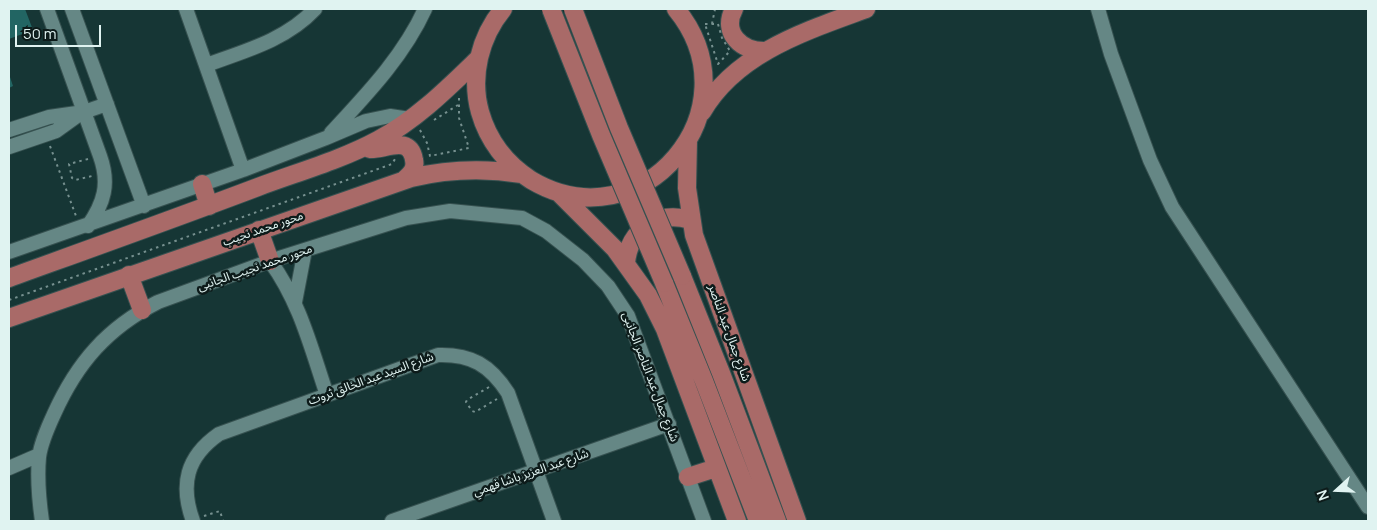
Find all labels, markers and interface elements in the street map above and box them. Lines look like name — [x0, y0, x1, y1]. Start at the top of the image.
scale bar — [18, 15, 104, 47]
text: 50 m — [23, 23, 57, 44]
street label: محور محمد نجيب — [221, 208, 305, 250]
street label: محور محمد نجيب الجانبى — [196, 242, 314, 294]
street label: شارع جمال عبد الناصر — [705, 283, 753, 383]
street label: شارع جمال عبد الناصر الجانبى — [619, 310, 681, 444]
street label: شارع السيد عبد الخالق ثروت — [306, 350, 436, 408]
street label: شارع عبد العزيز باشا فهمي — [471, 446, 591, 500]
north arrow — [1312, 465, 1362, 515]
text: N — [1312, 487, 1333, 503]

